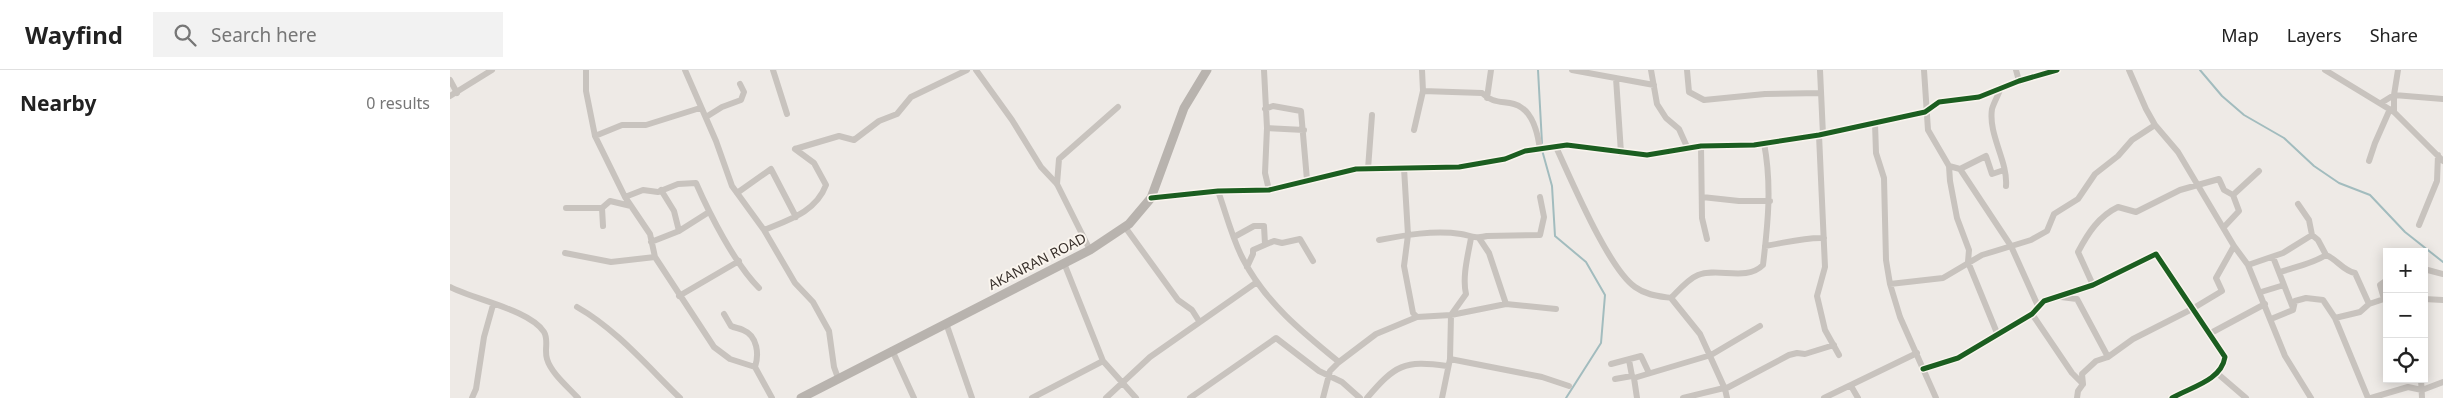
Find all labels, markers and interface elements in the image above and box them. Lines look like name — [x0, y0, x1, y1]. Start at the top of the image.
search box — [153, 12, 503, 57]
text: Wayfind — [25, 18, 123, 51]
icon: search — [171, 21, 199, 49]
text: Search here — [211, 22, 317, 48]
text: Map — [2221, 23, 2259, 47]
text: Layers — [2287, 23, 2342, 47]
text: Share — [2370, 23, 2418, 47]
text: Nearby — [20, 89, 96, 117]
text: 0 results — [366, 92, 430, 114]
street label: AKANRAN ROAD — [985, 228, 1089, 294]
map controls — [2383, 248, 2428, 383]
button: + — [2383, 248, 2428, 293]
button: − — [2383, 293, 2428, 338]
button: locate — [2383, 338, 2428, 383]

